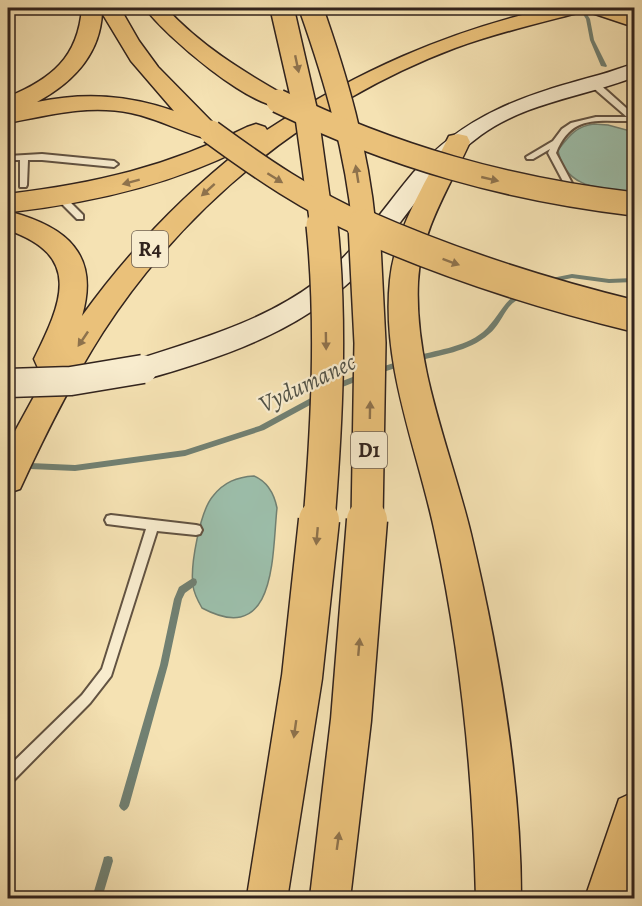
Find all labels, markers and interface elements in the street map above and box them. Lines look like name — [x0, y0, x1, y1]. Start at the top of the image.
one-way arrow — [293, 55, 302, 74]
one-way arrow — [352, 164, 361, 183]
one-way arrow — [267, 172, 283, 183]
one-way arrow — [480, 175, 499, 184]
one-way arrow — [122, 178, 140, 187]
one-way arrow — [200, 183, 215, 197]
road number: R4 — [132, 231, 168, 267]
one-way arrow — [442, 258, 460, 268]
one-way arrow — [77, 331, 89, 347]
one-way arrow — [321, 331, 331, 350]
water label: Vydumanec — [253, 346, 361, 420]
one-way arrow — [365, 401, 375, 420]
road number: D1 — [351, 432, 387, 468]
one-way arrow — [312, 526, 322, 545]
one-way arrow — [354, 637, 364, 656]
one-way arrow — [290, 720, 300, 739]
one-way arrow — [333, 831, 343, 850]

